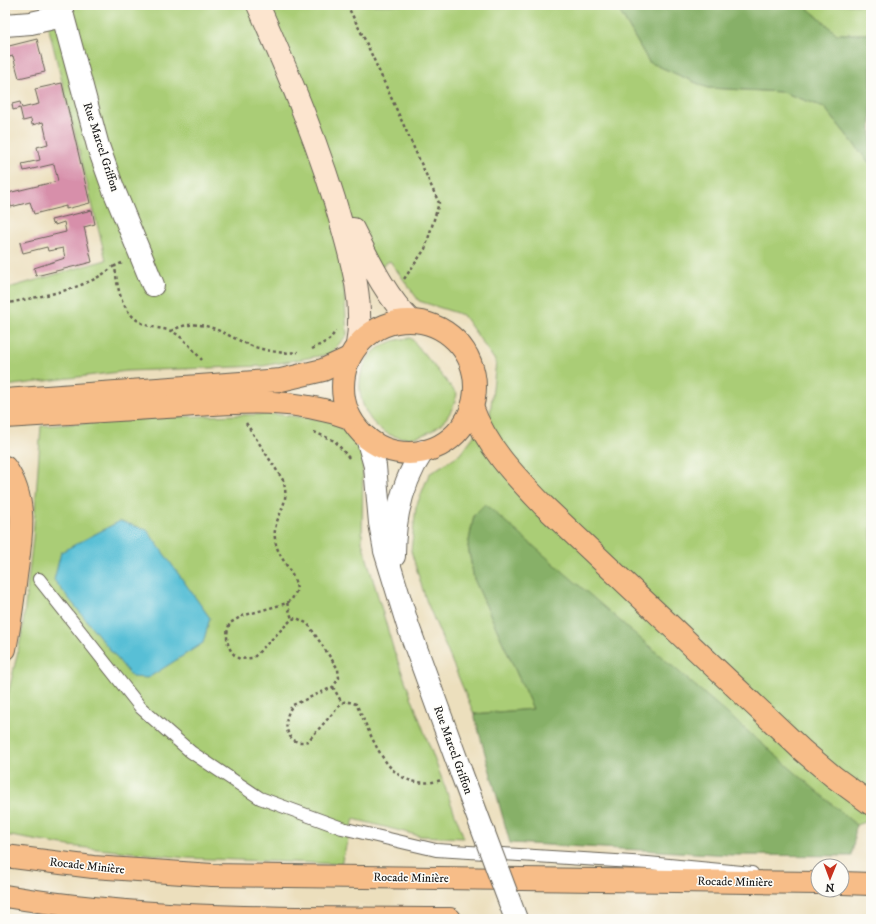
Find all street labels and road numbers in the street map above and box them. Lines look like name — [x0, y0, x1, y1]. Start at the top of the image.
street label: Rue Marcel Griffon — [80, 101, 123, 194]
street label: Rue Marcel Griffon — [430, 704, 476, 797]
street label: Rocade Minière — [49, 855, 125, 877]
street label: Rocade Minière — [373, 870, 449, 886]
street label: Rocade Minière — [697, 874, 773, 890]

